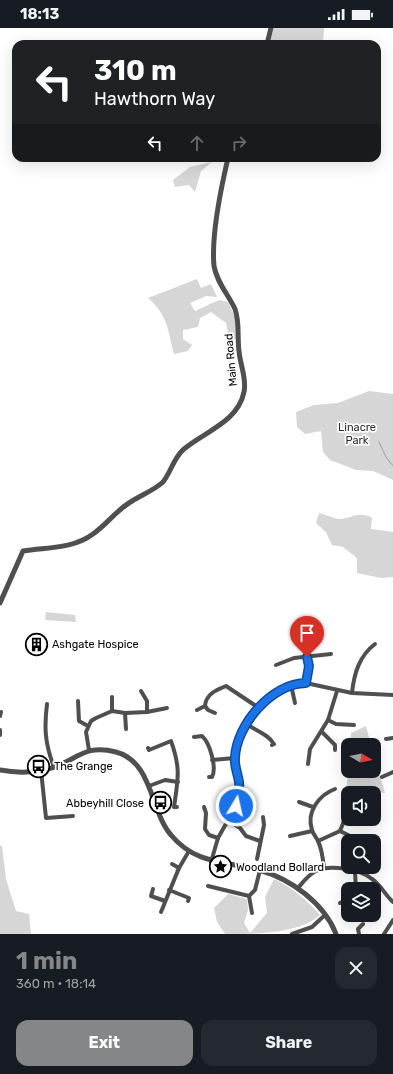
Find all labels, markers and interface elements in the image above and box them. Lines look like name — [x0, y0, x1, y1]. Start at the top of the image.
text: 18:13 — [20, 5, 59, 23]
text: 310 m — [94, 54, 177, 87]
icon: left — [28, 56, 80, 108]
text: Hawthorn Way — [94, 88, 215, 110]
icon: left — [144, 132, 166, 154]
icon: ahead — [186, 132, 208, 154]
icon: right — [228, 132, 250, 154]
street label: Main Road — [222, 333, 240, 387]
park label: Linacre Park — [338, 421, 376, 447]
pin — [290, 616, 324, 657]
icon: arrive — [296, 622, 318, 644]
building icon: Ashgate Hospice — [23, 631, 49, 657]
place label: Ashgate Hospice — [52, 638, 139, 651]
north arrow — [341, 738, 381, 778]
map controls — [341, 738, 381, 922]
bus stop icon: The Grange — [26, 753, 52, 779]
place label: The Grange — [54, 760, 113, 773]
position arrow — [215, 785, 257, 827]
button: sound — [341, 786, 381, 826]
bus stop icon: Abbeyhill Close — [147, 790, 173, 816]
place label: Abbeyhill Close — [66, 797, 144, 810]
button: search — [341, 834, 381, 874]
place icon: Woodland Bollard — [208, 854, 234, 880]
place label: Woodland Bollard — [236, 861, 324, 874]
button: layers — [341, 882, 381, 922]
text: 1 min — [16, 947, 77, 975]
button: close — [335, 947, 377, 989]
text: 360 m · 18:14 — [16, 976, 96, 991]
button: Exit — [16, 1020, 193, 1066]
button: Share — [201, 1020, 377, 1066]

